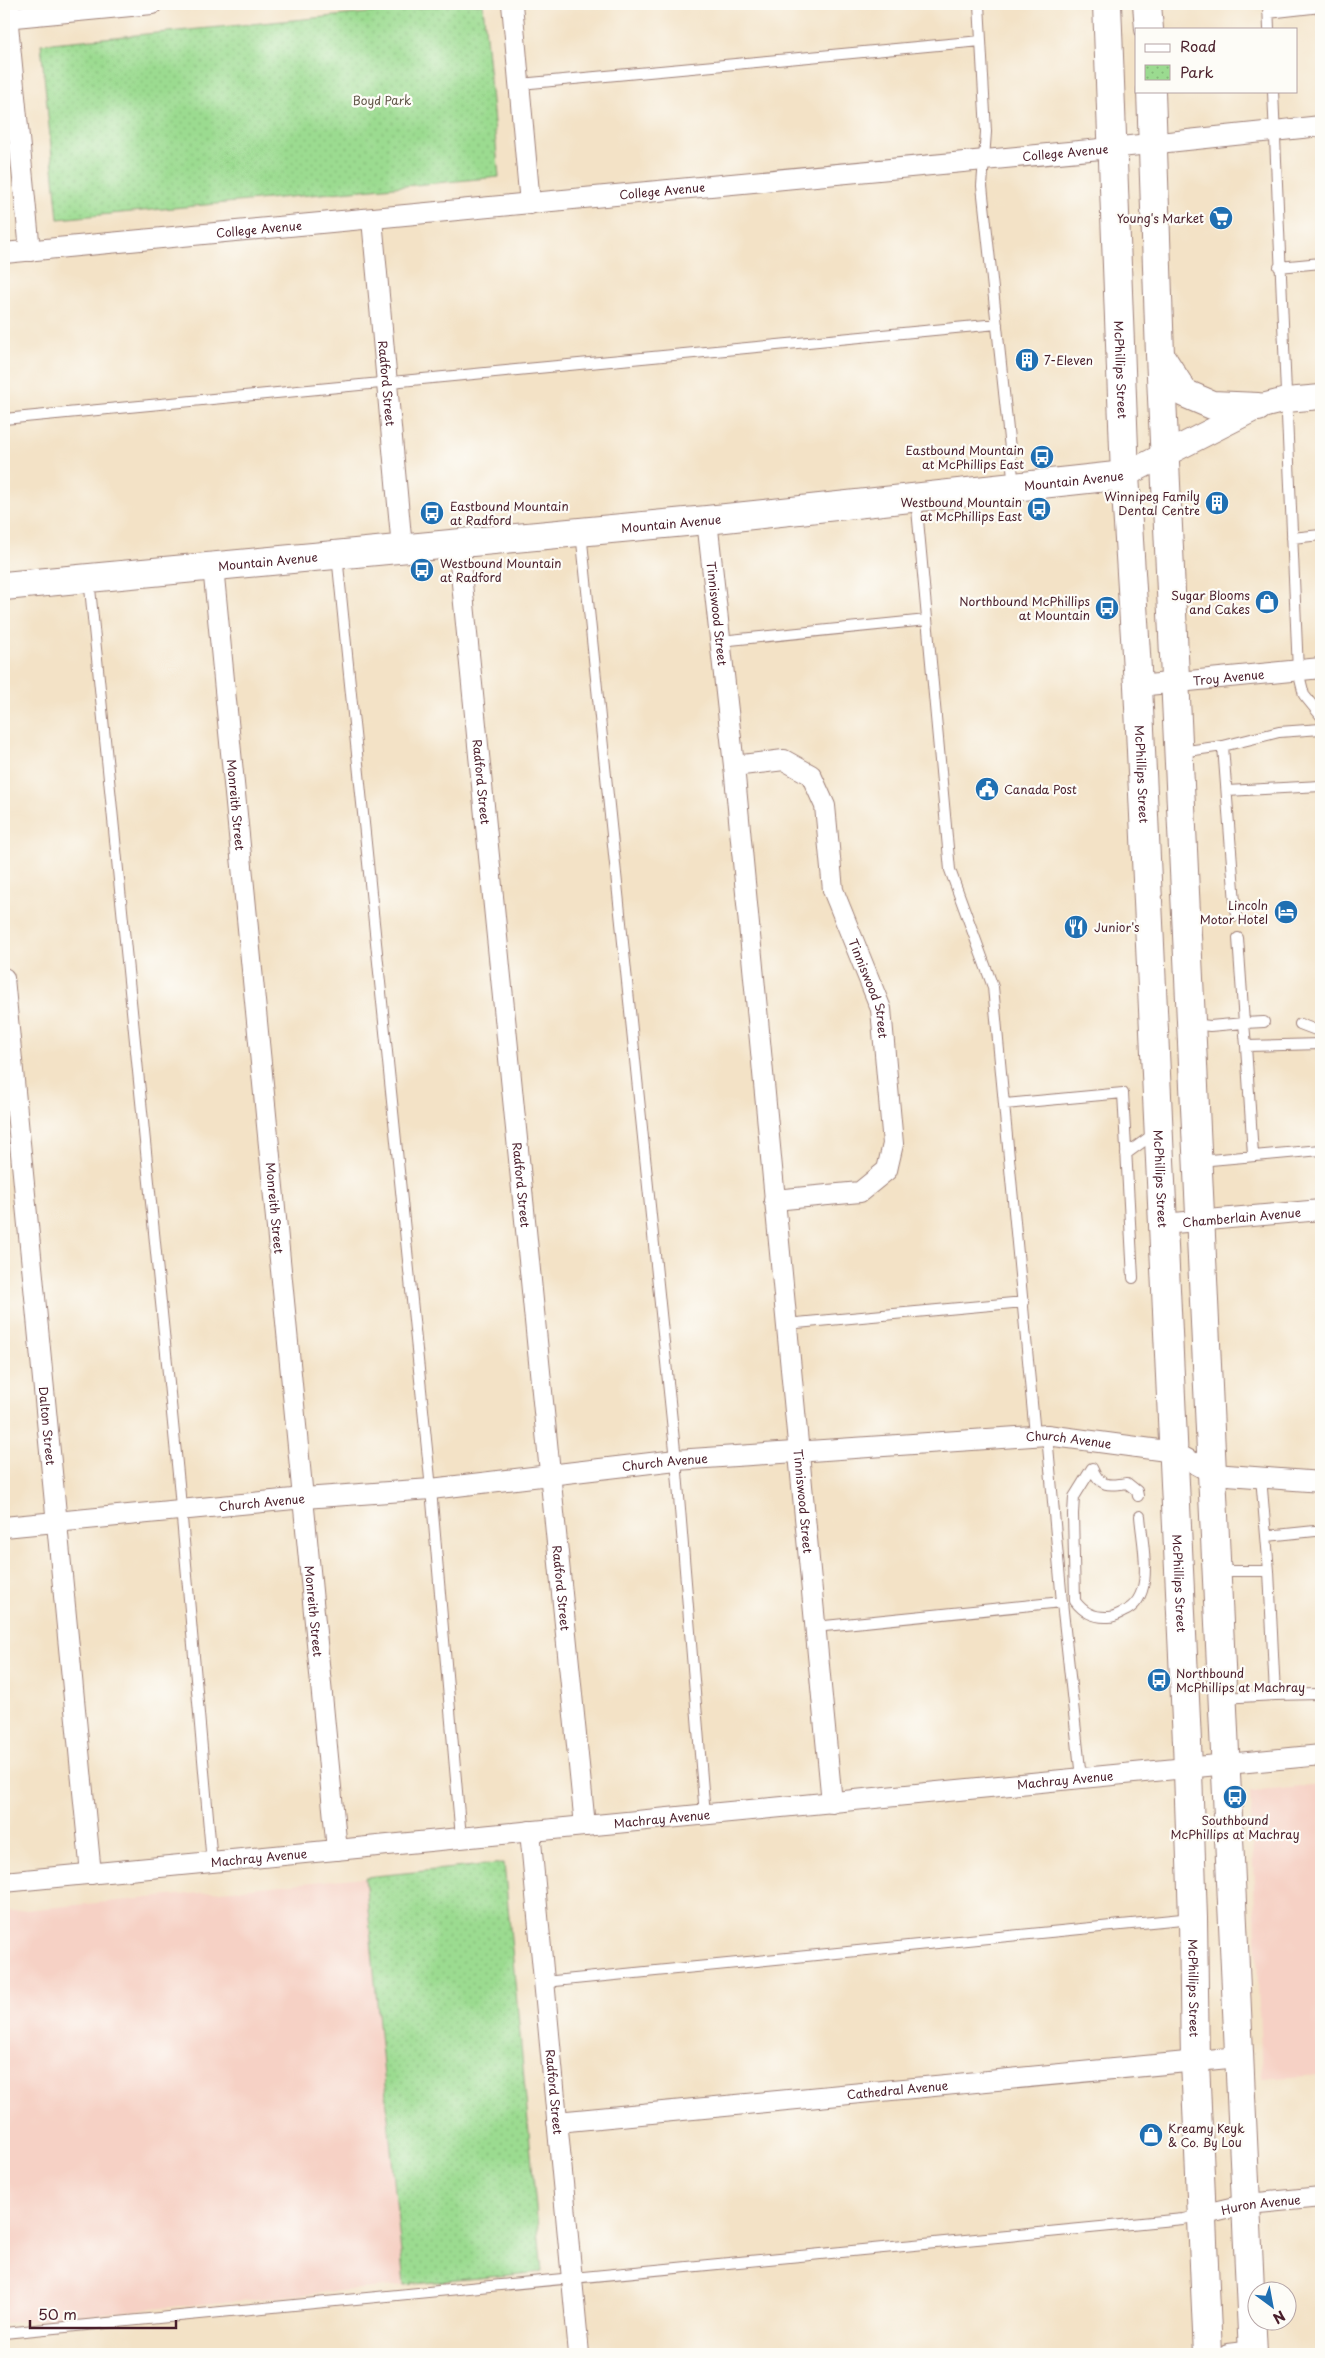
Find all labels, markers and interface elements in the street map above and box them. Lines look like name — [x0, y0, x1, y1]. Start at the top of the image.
legend — [1135, 28, 1298, 92]
text: Road — [1180, 34, 1216, 57]
text: Park — [1180, 60, 1214, 83]
park label: Boyd Park — [353, 91, 411, 109]
street label: College Avenue — [1022, 139, 1109, 165]
street label: College Avenue — [618, 178, 706, 204]
supermarket icon: Young's Market — [1208, 205, 1234, 231]
place label: Young's Market — [1117, 209, 1204, 227]
street label: College Avenue — [215, 216, 303, 242]
street label: McPhillips Street — [1110, 320, 1132, 419]
street label: Radford Street — [374, 340, 400, 427]
building icon: 7-Eleven — [1014, 347, 1040, 373]
place label: 7-Eleven — [1044, 351, 1093, 369]
place label: Eastbound Mountain at McPhillips East — [905, 441, 1024, 473]
bus stop icon: Eastbound Mountain at McPhillips East — [1029, 444, 1055, 470]
street label: Mountain Avenue — [1023, 466, 1125, 495]
place label: Winnipeg Family Dental Centre — [1104, 487, 1200, 519]
building icon: Winnipeg Family Dental Centre — [1204, 490, 1230, 516]
place label: Westbound Mountain at McPhillips East — [901, 493, 1022, 525]
bus stop icon: Westbound Mountain at McPhillips East — [1026, 496, 1052, 522]
place label: Eastbound Mountain at Radford — [450, 497, 569, 529]
bus stop icon: Eastbound Mountain at Radford — [419, 500, 445, 526]
street label: Mountain Avenue — [620, 510, 722, 537]
street label: Mountain Avenue — [217, 548, 319, 575]
place label: Westbound Mountain at Radford — [440, 554, 561, 586]
bus stop icon: Westbound Mountain at Radford — [409, 557, 435, 583]
street label: Tinniswood Street — [703, 560, 732, 667]
place label: Sugar Blooms and Cakes — [1171, 586, 1251, 618]
shop icon: Sugar Blooms and Cakes — [1254, 589, 1280, 615]
place label: Northbound McPhillips at Mountain — [959, 592, 1091, 624]
bus stop icon: Northbound McPhillips at Mountain — [1094, 595, 1120, 621]
street label: Troy Avenue — [1192, 665, 1266, 690]
street label: McPhillips Street — [1131, 725, 1153, 824]
street label: Radford Street — [468, 738, 495, 825]
street label: Monreith Street — [223, 758, 249, 851]
public building icon: Canada Post — [974, 776, 1000, 802]
place label: Canada Post — [1004, 780, 1077, 798]
place label: Lincoln Motor Hotel — [1200, 896, 1268, 928]
hotel icon: Lincoln Motor Hotel — [1273, 899, 1299, 925]
restaurant icon: Junior's — [1063, 914, 1089, 940]
place label: Junior's — [1094, 918, 1140, 936]
street label: Tinniswood Street — [844, 936, 893, 1039]
street label: McPhillips Street — [1150, 1129, 1172, 1228]
street label: Radford Street — [508, 1141, 535, 1228]
street label: Monreith Street — [262, 1162, 288, 1255]
street label: Chamberlain Avenue — [1182, 1203, 1302, 1231]
street label: Dalton Street — [35, 1386, 60, 1466]
street label: Church Avenue — [1025, 1426, 1113, 1453]
street label: Tinniswood Street — [790, 1448, 817, 1554]
street label: Church Avenue — [621, 1449, 709, 1475]
street label: Church Avenue — [218, 1489, 306, 1515]
street label: McPhillips Street — [1168, 1534, 1191, 1633]
street label: Radford Street — [548, 1544, 575, 1632]
street label: Monreith Street — [301, 1565, 327, 1658]
place label: Northbound McPhillips at Machray — [1176, 1664, 1305, 1696]
bus stop icon: Northbound McPhillips at Machray — [1146, 1667, 1172, 1693]
street label: Machray Avenue — [1016, 1766, 1114, 1793]
bus stop icon: Southbound McPhillips at Machray — [1222, 1784, 1248, 1810]
street label: Machray Avenue — [613, 1805, 711, 1832]
place label: Southbound McPhillips at Machray — [1170, 1811, 1300, 1843]
street label: Machray Avenue — [210, 1844, 308, 1871]
street label: McPhillips Street — [1184, 1939, 1204, 2037]
street label: Radford Street — [541, 2048, 567, 2135]
street label: Cathedral Avenue — [846, 2076, 949, 2103]
place label: Kreamy Keyk & Co. By Lou — [1168, 2119, 1245, 2151]
shop icon: Kreamy Keyk & Co. By Lou — [1138, 2122, 1164, 2148]
street label: Huron Avenue — [1219, 2190, 1302, 2219]
north arrow — [1248, 2280, 1298, 2330]
scale bar — [30, 2298, 176, 2330]
text: 50 m — [38, 2302, 77, 2325]
text: N — [1269, 2306, 1289, 2329]

